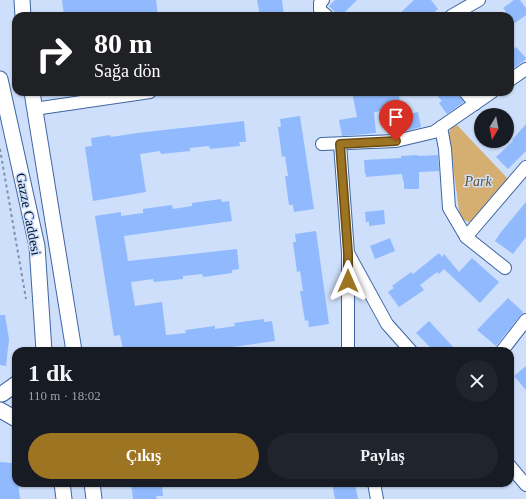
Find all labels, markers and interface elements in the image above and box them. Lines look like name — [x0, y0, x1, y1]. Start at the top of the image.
icon: right — [28, 28, 80, 80]
text: 80 m — [94, 28, 152, 59]
text: Sağa dön — [94, 61, 161, 81]
pin — [379, 100, 413, 141]
icon: arrive — [385, 106, 407, 128]
north arrow — [474, 108, 514, 148]
map controls — [474, 108, 514, 148]
street label: Gazze Caddesi — [13, 172, 44, 257]
park label: Park — [463, 174, 492, 189]
position arrow — [327, 260, 369, 302]
text: 1 dk — [28, 360, 73, 386]
button: close — [456, 360, 498, 402]
text: 110 m · 18:02 — [28, 388, 101, 403]
button: Çıkış — [28, 433, 259, 479]
button: Paylaş — [267, 433, 498, 479]

